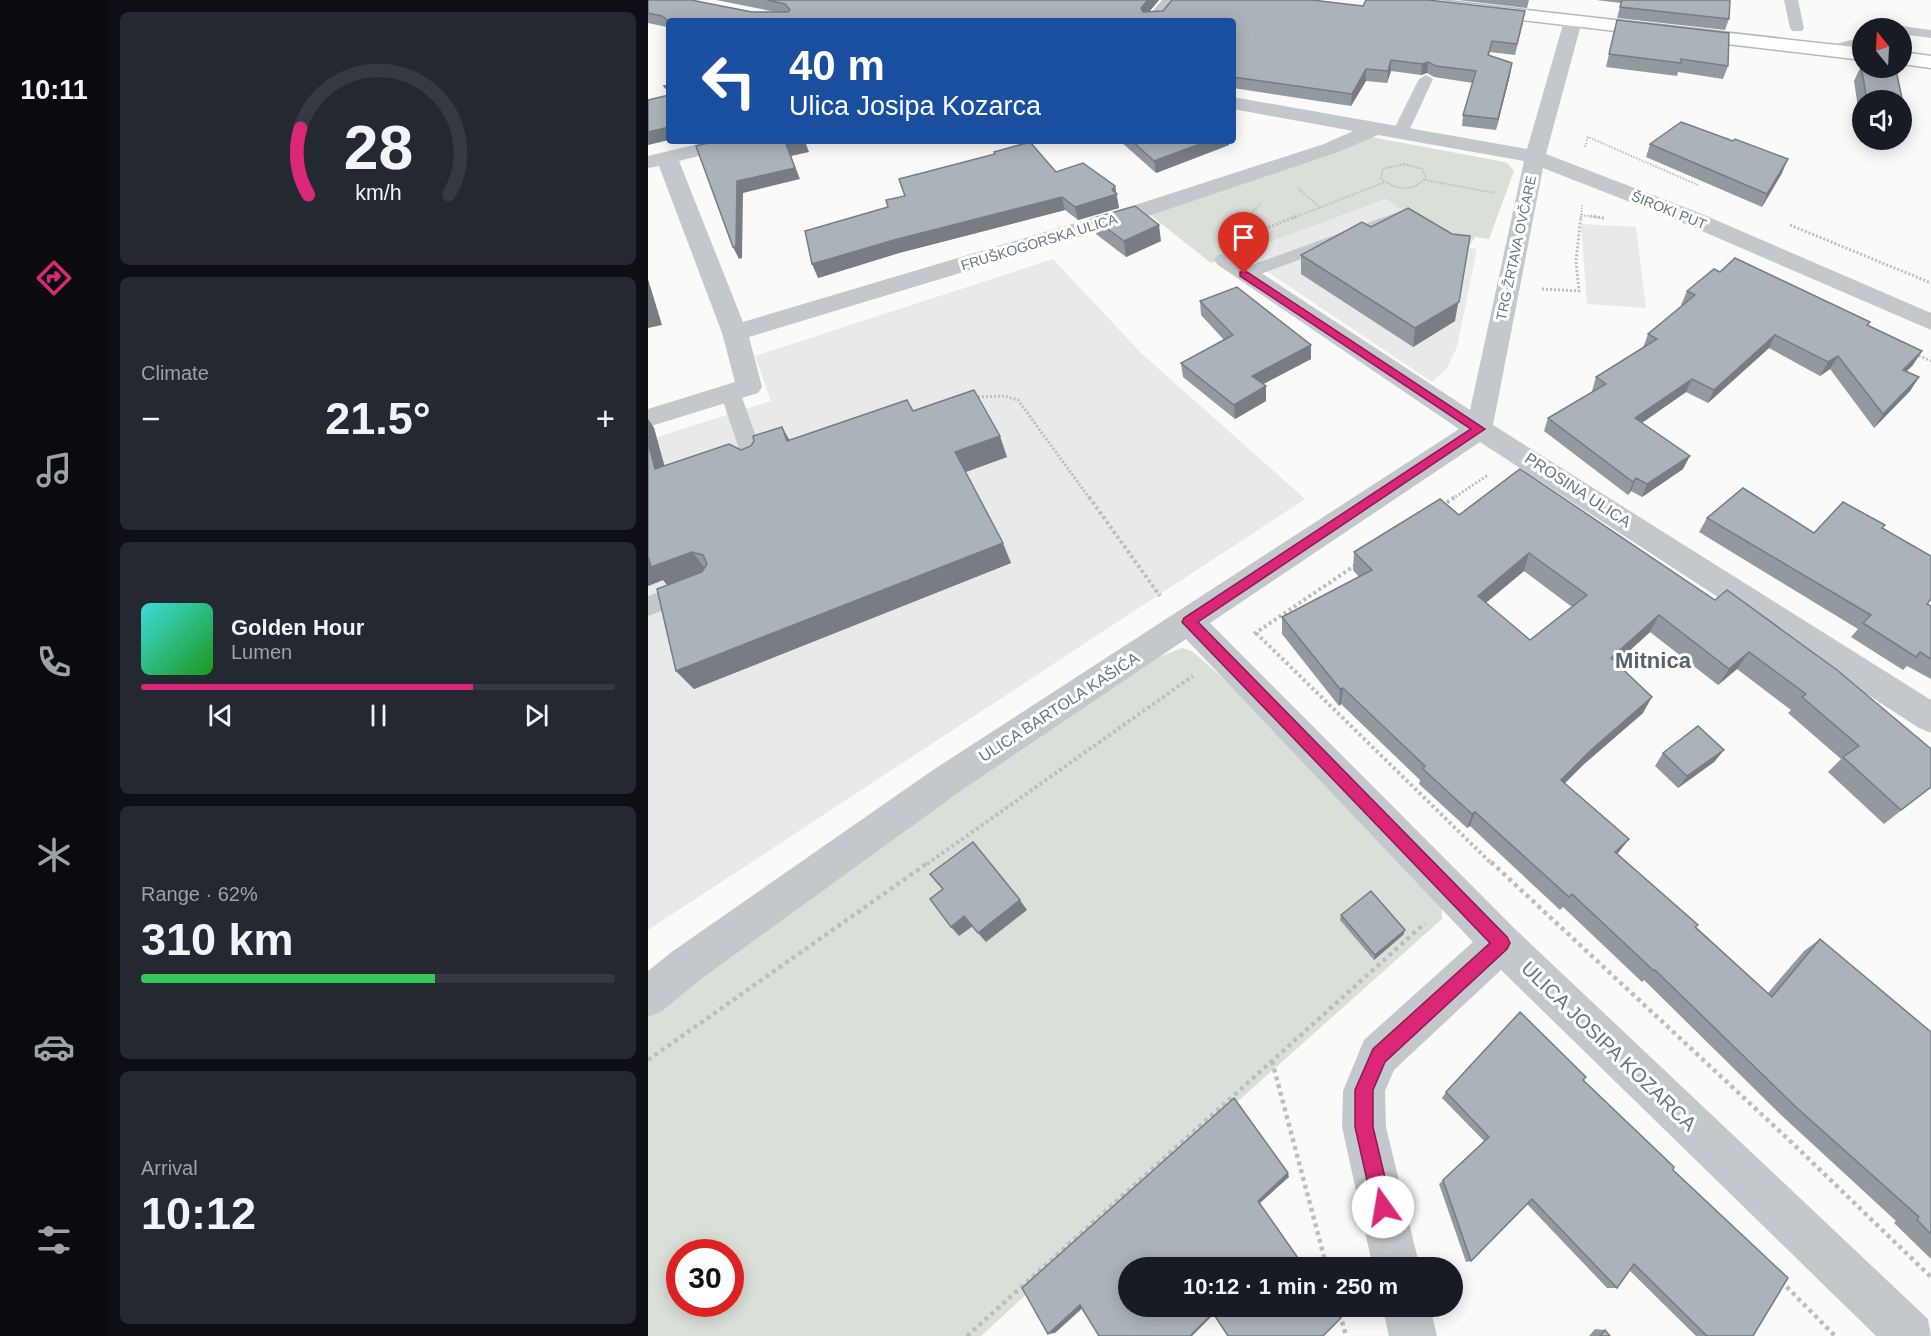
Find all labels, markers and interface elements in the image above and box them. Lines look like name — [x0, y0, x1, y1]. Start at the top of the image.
north arrow — [1852, 18, 1912, 78]
map controls — [1852, 18, 1912, 150]
icon: left — [690, 42, 768, 120]
text: 40 m — [789, 42, 885, 89]
text: 10:11 — [20, 75, 88, 105]
button: sound — [1852, 90, 1912, 150]
text: Ulica Josipa Kozarca — [789, 91, 1041, 121]
text: 28 — [343, 114, 413, 183]
street label: TRG ŽRTAVA OVČARE — [1493, 174, 1539, 322]
text: km/h — [355, 182, 401, 206]
street label: ŠIROKI PUT — [1629, 188, 1709, 232]
street label: FRUŠKOGORSKA ULICA — [959, 210, 1120, 273]
pin — [1218, 212, 1269, 274]
icon: arrive — [1227, 221, 1260, 254]
icon: directions — [33, 257, 75, 299]
text: Climate — [141, 362, 209, 384]
text: 21.5° — [325, 393, 431, 444]
text: − — [141, 400, 160, 437]
text: + — [596, 400, 615, 437]
icon: music — [33, 449, 75, 491]
street label: PROSINA ULICA — [1522, 449, 1634, 531]
text: Golden Hour — [231, 615, 364, 640]
icon: phone — [33, 641, 75, 683]
text: Lumen — [231, 641, 292, 663]
street label: ULICA BARTOLA KAŠIĆA — [975, 648, 1142, 765]
district label: Mitnica — [1615, 648, 1692, 673]
icon: previous — [204, 699, 237, 732]
icon: pause — [362, 699, 395, 732]
icon: next — [520, 699, 553, 732]
icon: climate — [33, 834, 75, 876]
text: Range · 62% — [141, 883, 258, 905]
text: 310 km — [141, 914, 294, 965]
street label: ULICA JOSIPA KOZARCA — [1517, 957, 1701, 1136]
icon: car — [33, 1026, 75, 1068]
text: Arrival — [141, 1157, 198, 1179]
position arrow — [1351, 1175, 1415, 1239]
text: 10:12 — [141, 1188, 256, 1239]
icon: filters — [33, 1219, 75, 1261]
speed limit sign: 30 — [666, 1239, 744, 1317]
text: 10:12 · 1 min · 250 m — [1183, 1274, 1398, 1299]

